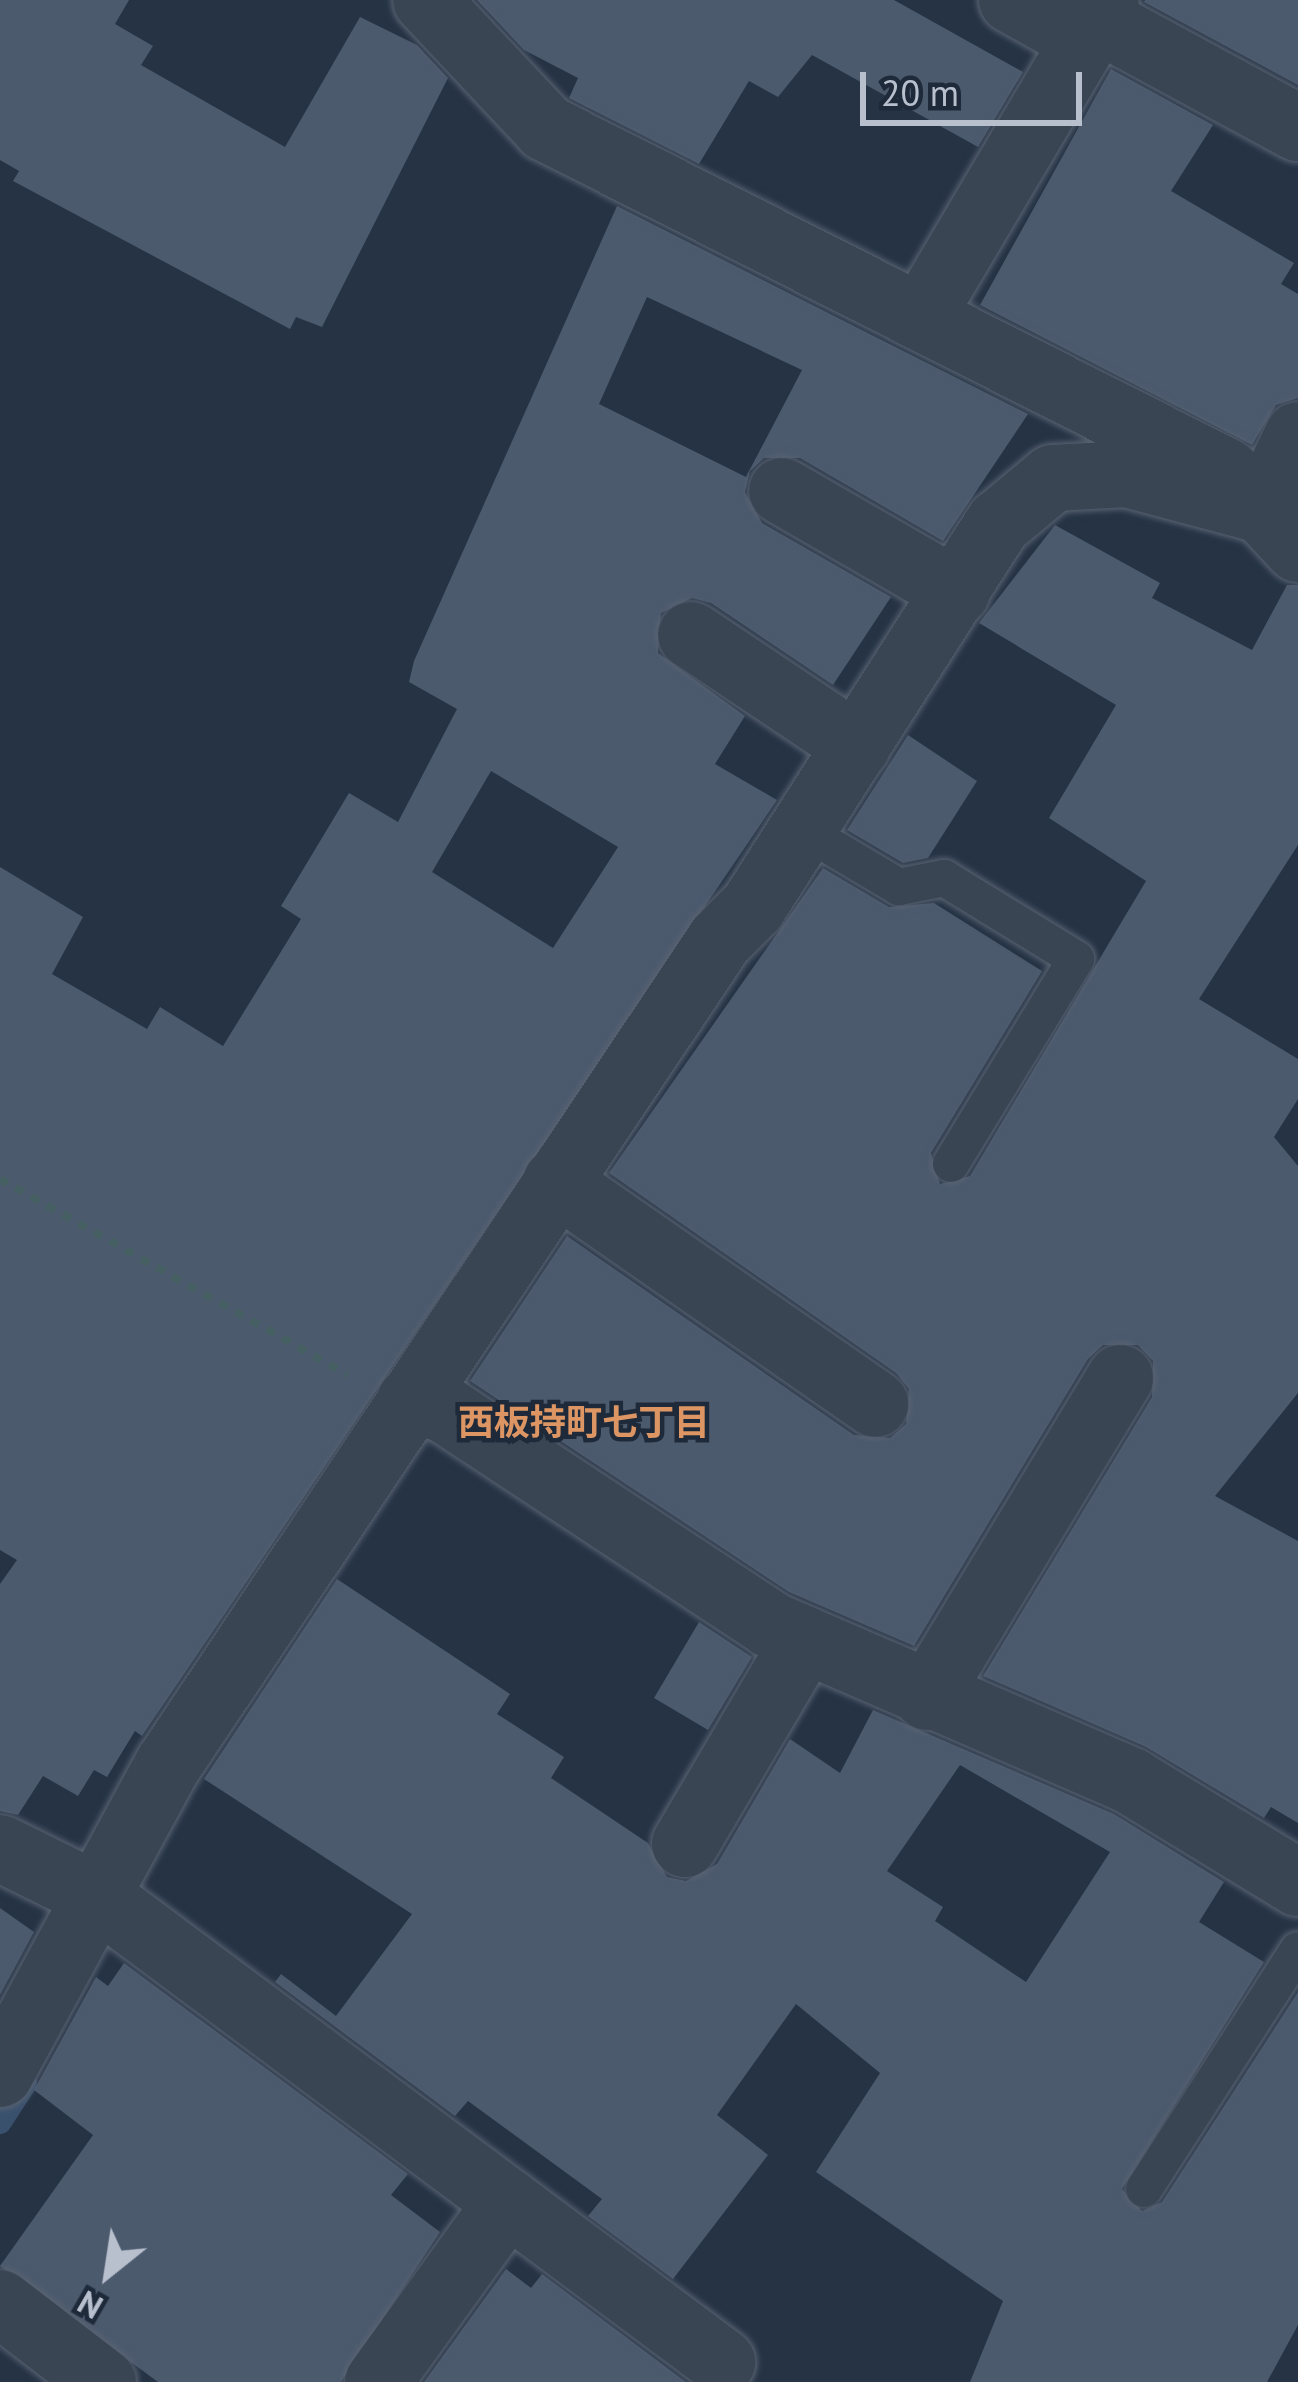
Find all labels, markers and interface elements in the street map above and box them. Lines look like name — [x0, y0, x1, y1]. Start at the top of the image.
scale bar — [866, 48, 1088, 122]
text: 20 m — [881, 69, 959, 116]
district label: 西板持町七丁目 — [458, 1400, 710, 1444]
north arrow — [48, 2214, 168, 2334]
text: N — [70, 2282, 110, 2330]

